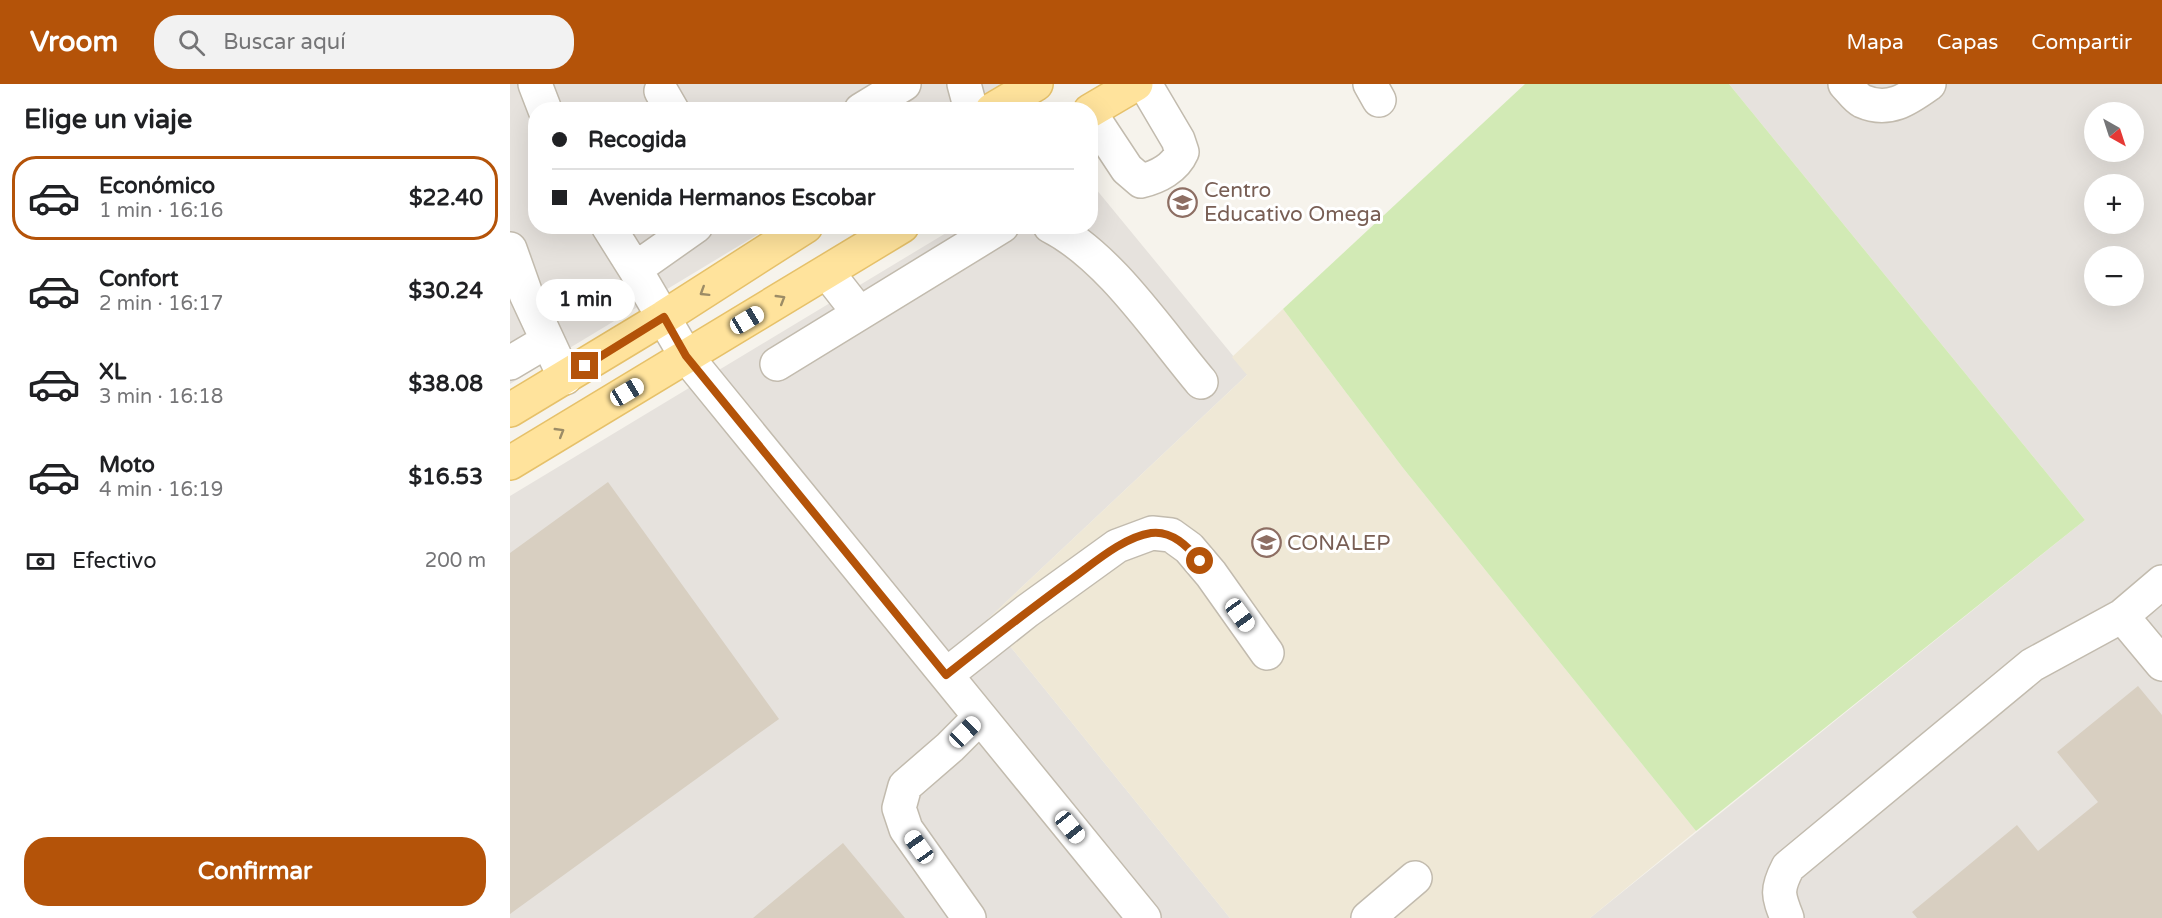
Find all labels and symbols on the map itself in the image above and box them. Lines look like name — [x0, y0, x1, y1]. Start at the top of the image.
north arrow — [2084, 102, 2144, 162]
place label: Centro Educativo Omega — [1204, 178, 1381, 227]
school or university icon: Centro Educativo Omega — [1167, 186, 1199, 218]
callout: 1 min — [536, 279, 634, 321]
one-way arrow — [700, 284, 710, 296]
one-way arrow — [775, 295, 785, 307]
car — [727, 303, 767, 337]
route end — [571, 352, 598, 379]
car — [607, 375, 647, 409]
one-way arrow — [554, 428, 564, 440]
school or university icon: CONALEP — [1250, 527, 1282, 559]
place label: CONALEP — [1287, 531, 1390, 556]
route start — [1186, 547, 1213, 574]
car — [1222, 595, 1258, 635]
car — [946, 713, 984, 751]
car — [1052, 807, 1088, 847]
car — [901, 827, 937, 867]

